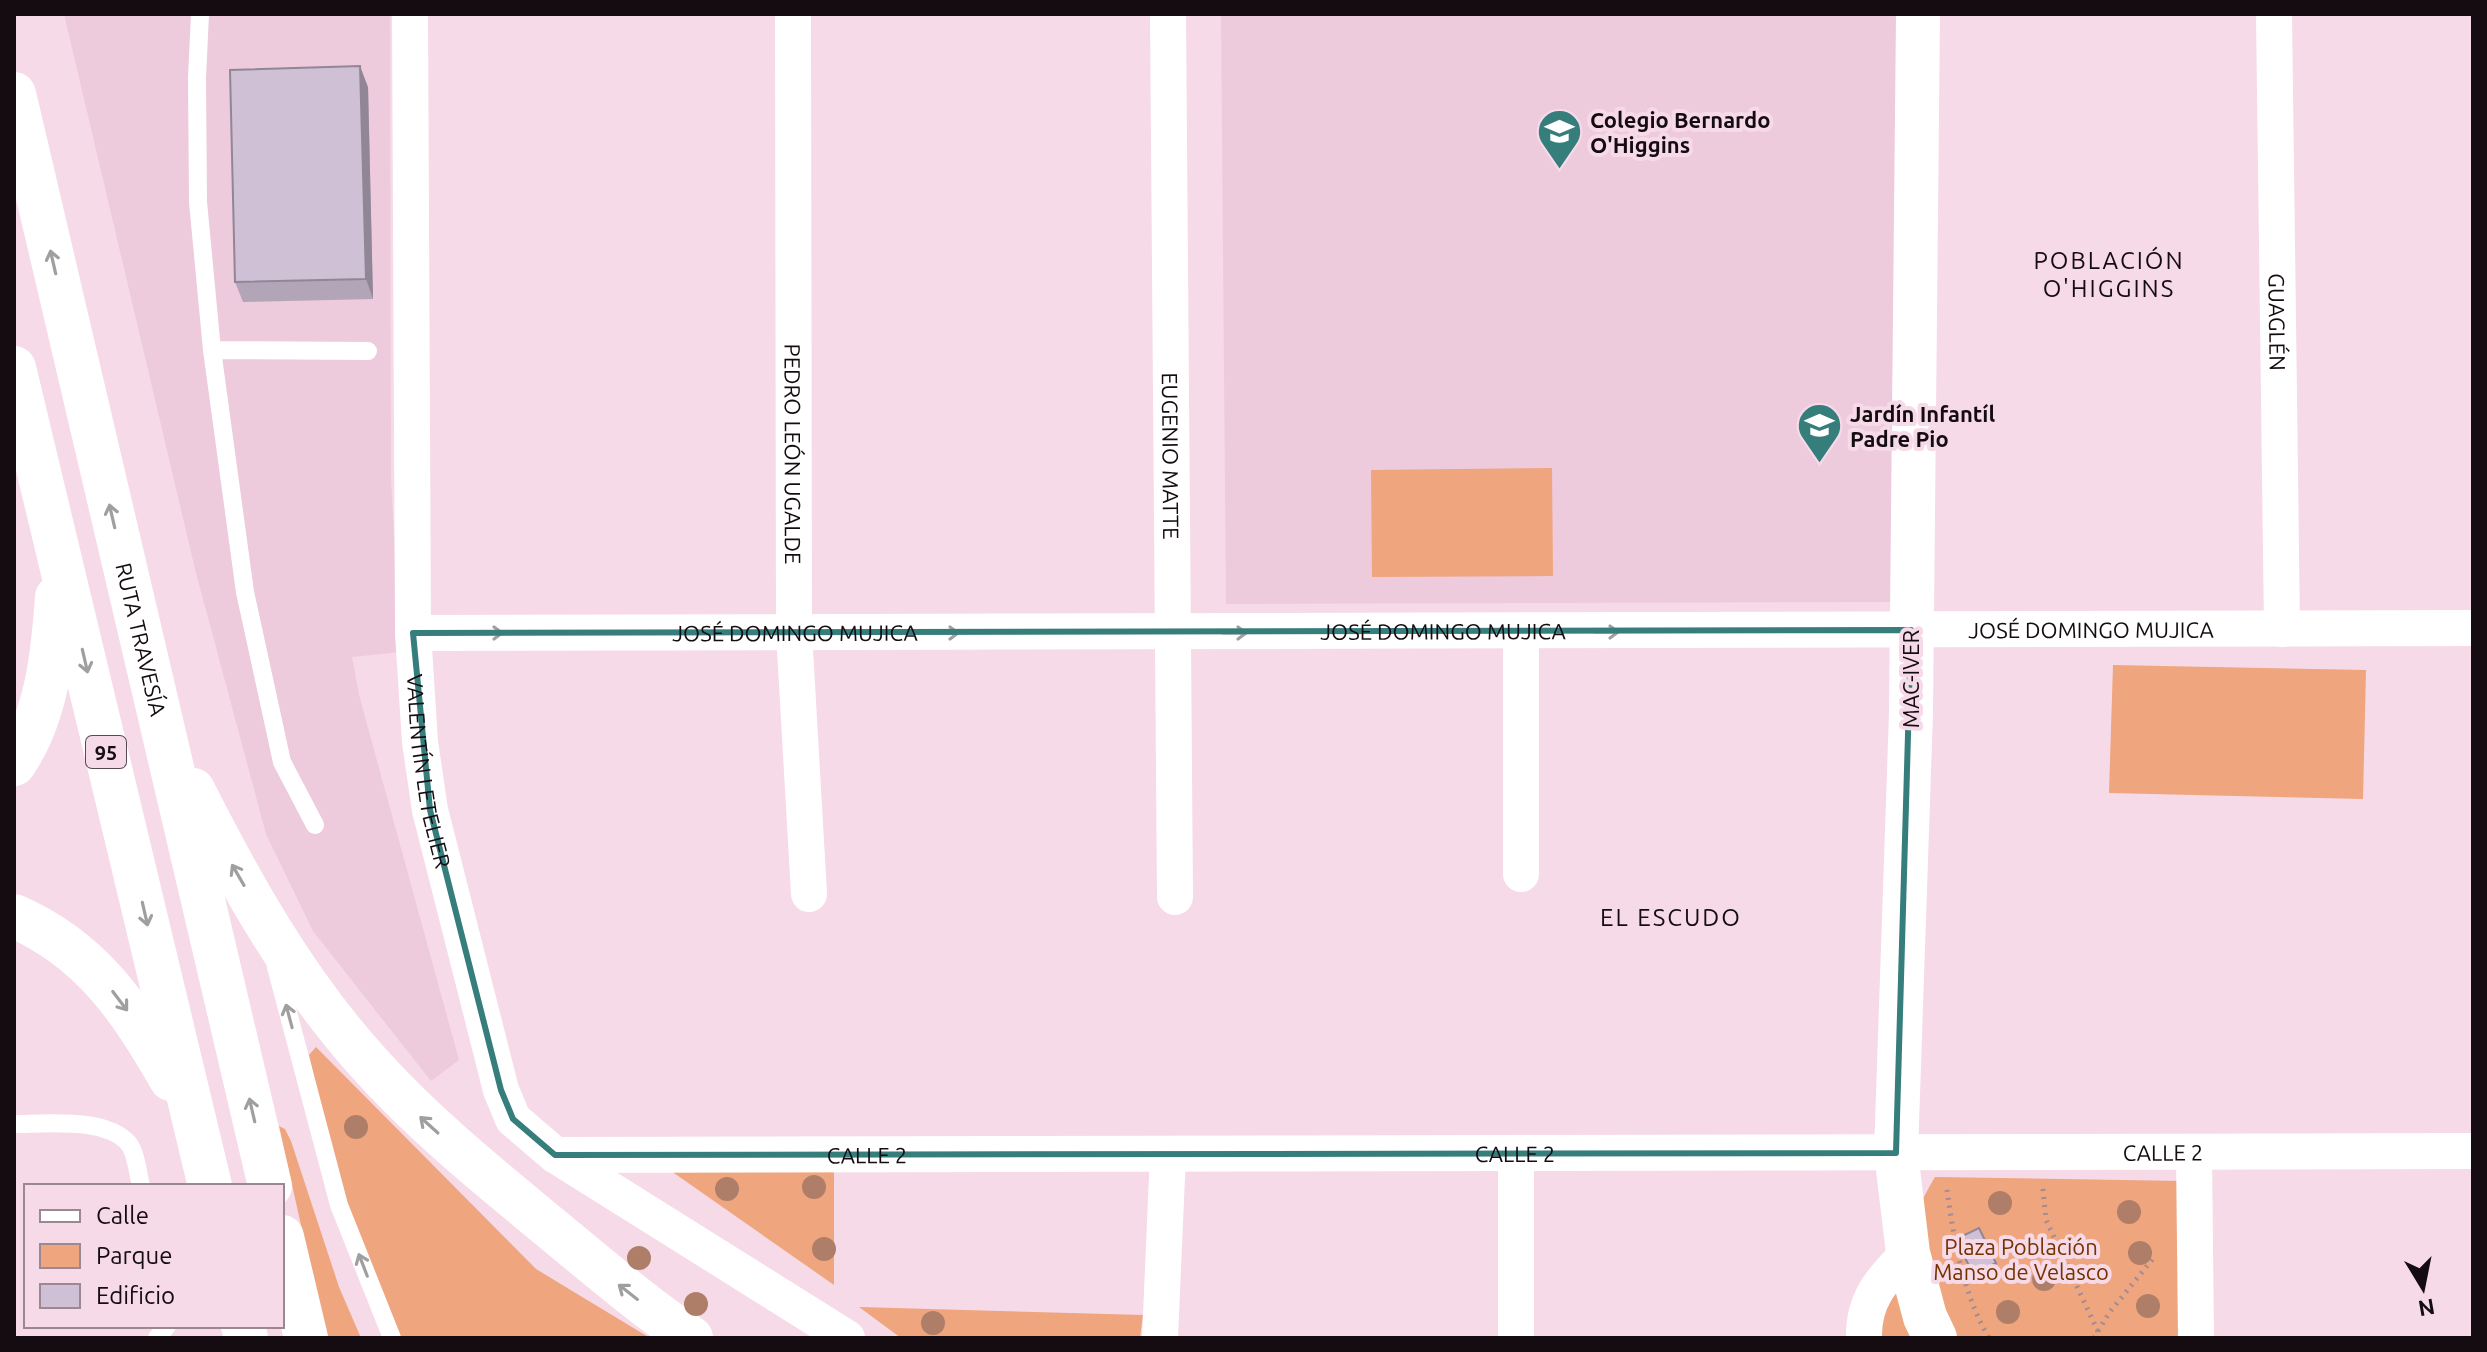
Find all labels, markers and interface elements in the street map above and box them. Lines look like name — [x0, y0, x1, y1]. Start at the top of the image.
place label: Colegio Bernardo O'Higgins — [1590, 107, 1770, 157]
school or university icon: Colegio Bernardo O'Higgins — [1535, 108, 1583, 171]
district label: POBLACIÓN O'HIGGINS — [2033, 246, 2185, 302]
one-way arrow — [45, 250, 60, 276]
street label: GUAGLÉN — [2265, 273, 2292, 371]
street label: PEDRO LEÓN UGALDE — [781, 344, 807, 564]
street label: EUGENIO MATTE — [1158, 372, 1185, 540]
place label: Jardín Infantíl Padre Pio — [1850, 401, 1995, 451]
school or university icon: Jardín Infantíl Padre Pio — [1795, 402, 1843, 465]
one-way arrow — [103, 503, 118, 529]
street label: RUTA TRAVESÍA — [112, 560, 172, 719]
street label: JOSÉ DOMINGO MUJICA — [1968, 616, 2214, 642]
street label: JOSÉ DOMINGO MUJICA — [1320, 617, 1566, 643]
street label: JOSÉ DOMINGO MUJICA — [672, 619, 918, 645]
one-way arrow — [1593, 624, 1620, 640]
one-way arrow — [477, 625, 504, 641]
one-way arrow — [933, 625, 960, 641]
one-way arrow — [1221, 625, 1248, 641]
street label: MAC-IVER — [1898, 630, 1923, 728]
one-way arrow — [78, 648, 93, 674]
street label: VALENTÍN LETELIER — [403, 673, 457, 871]
road number: 95 — [86, 736, 126, 768]
one-way arrow — [230, 864, 246, 887]
one-way arrow — [138, 901, 153, 927]
district label: EL ESCUDO — [1600, 904, 1742, 931]
one-way arrow — [112, 989, 129, 1011]
one-way arrow — [281, 1004, 296, 1030]
one-way arrow — [243, 1098, 258, 1123]
one-way arrow — [420, 1116, 440, 1134]
street label: CALLE 2 — [2123, 1139, 2203, 1164]
street label: CALLE 2 — [1475, 1140, 1555, 1166]
street label: CALLE 2 — [827, 1142, 907, 1167]
legend — [24, 1184, 284, 1328]
text: Calle — [96, 1202, 149, 1229]
park label: Plaza Población Manso de Velasco — [1933, 1234, 2109, 1284]
text: Parque — [96, 1242, 173, 1269]
north arrow — [2383, 1248, 2463, 1328]
one-way arrow — [355, 1253, 369, 1278]
text: Edificio — [96, 1282, 175, 1309]
one-way arrow — [618, 1283, 640, 1300]
text: N — [2416, 1294, 2437, 1322]

